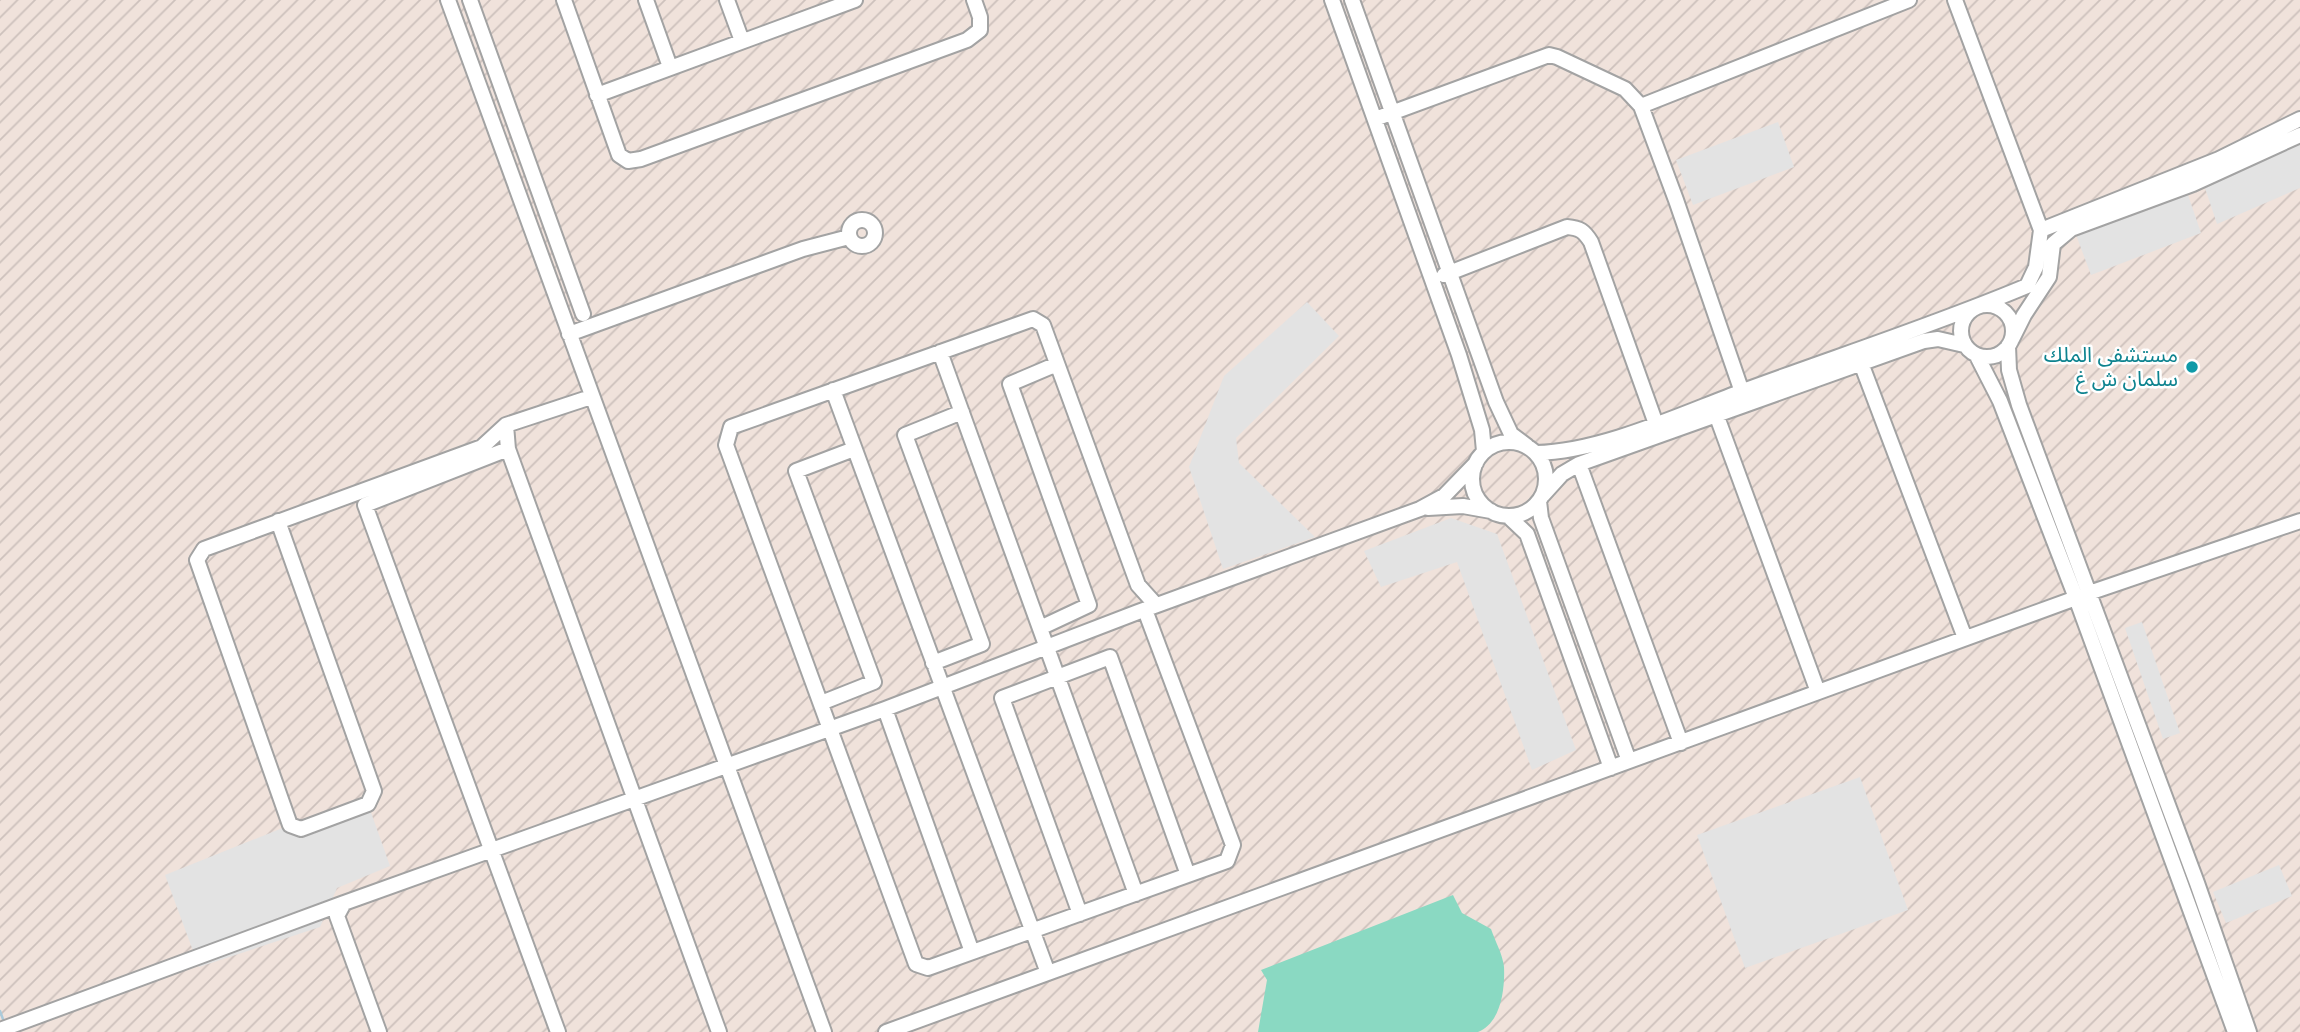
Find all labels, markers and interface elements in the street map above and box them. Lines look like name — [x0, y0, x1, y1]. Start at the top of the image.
place label: مستشفى الملك سلمان ش غ — [2044, 343, 2178, 394]
marker: مستشفى الملك سلمان ش غ — [2184, 359, 2200, 375]

